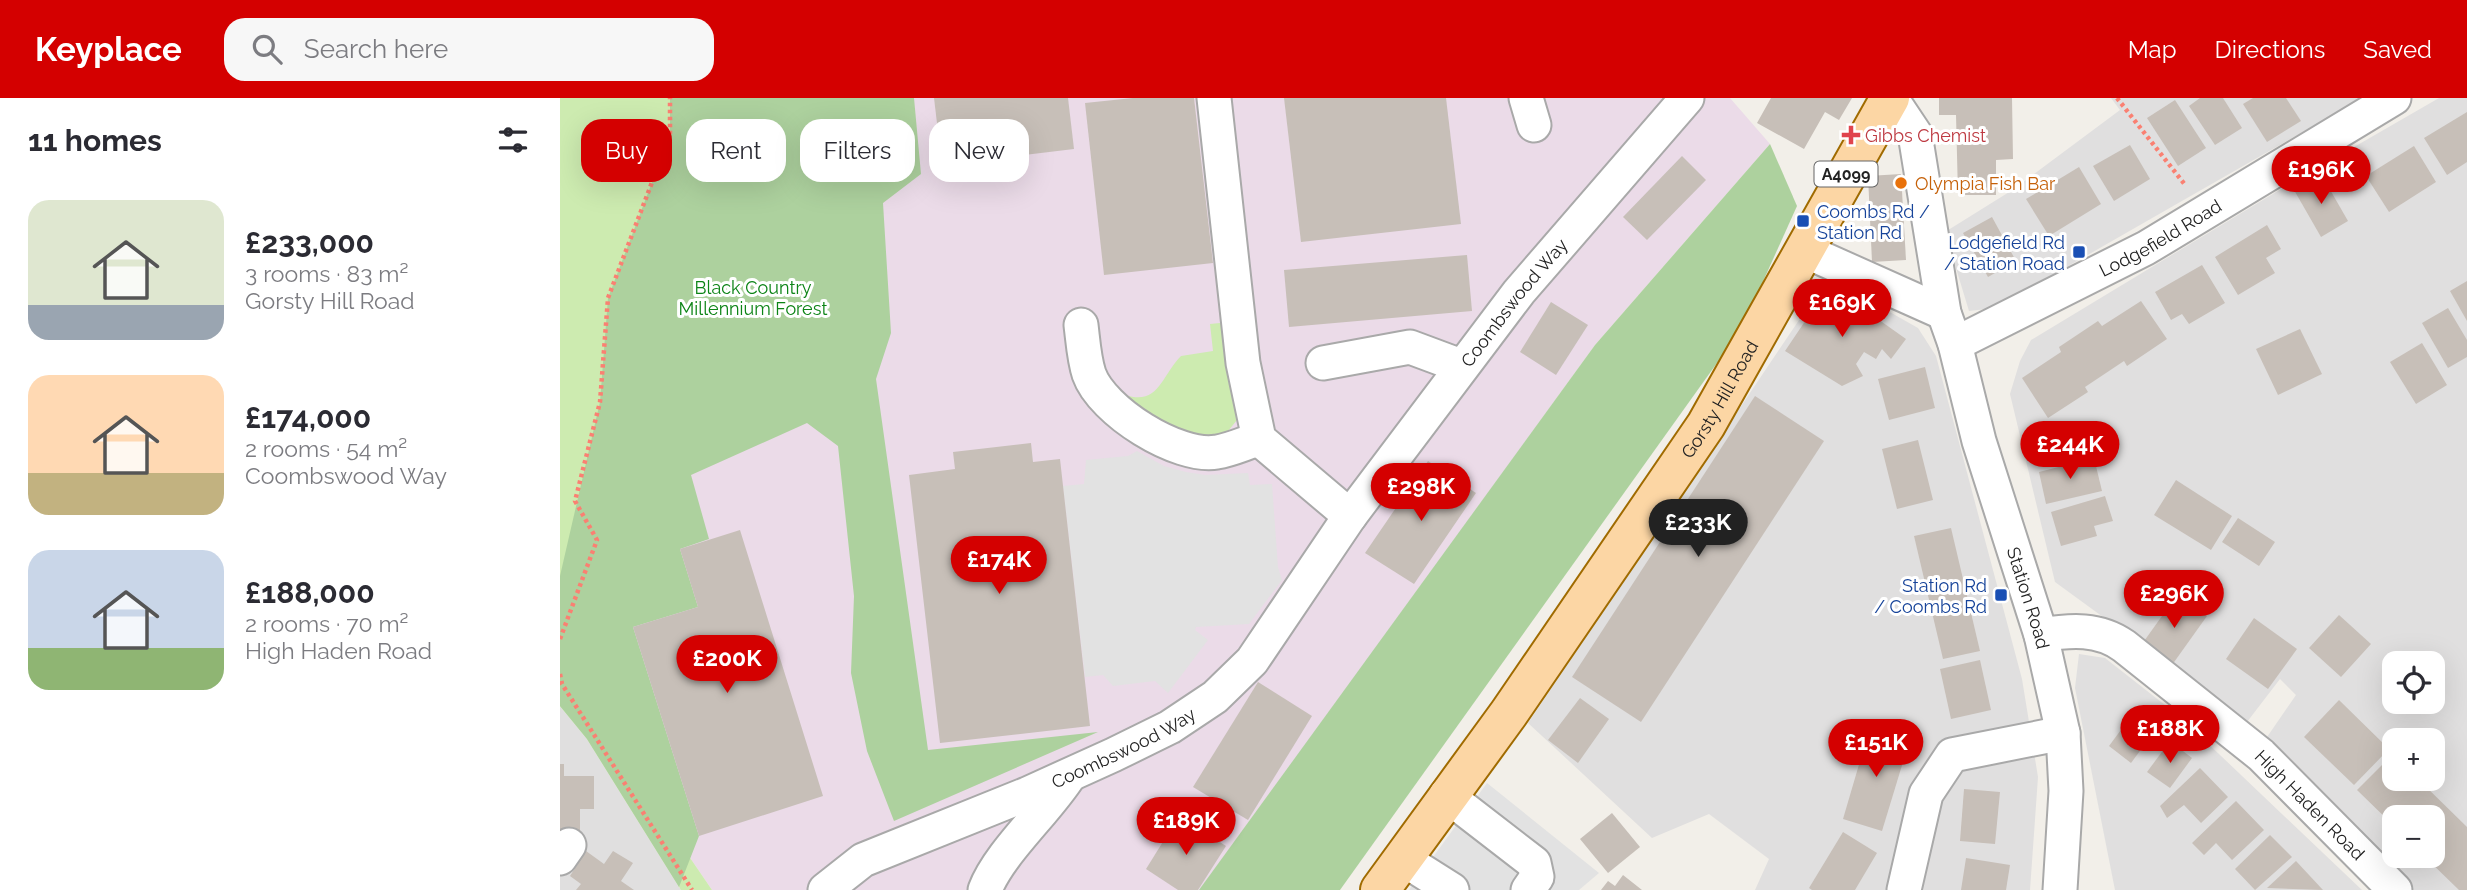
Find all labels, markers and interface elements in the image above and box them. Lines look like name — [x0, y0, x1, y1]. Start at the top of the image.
search box — [224, 18, 714, 81]
text: Keyplace — [35, 30, 182, 69]
icon: search — [248, 30, 286, 68]
text: Search here — [304, 34, 448, 64]
text: Map — [2128, 35, 2177, 64]
text: Directions — [2215, 35, 2325, 64]
text: Saved — [2363, 35, 2432, 64]
chip: Buy — [581, 119, 672, 182]
chip: Rent — [686, 119, 786, 182]
chip: Filters — [800, 119, 915, 182]
chip: New — [929, 119, 1029, 182]
icon: filters — [494, 121, 532, 159]
text: 11 homes — [28, 123, 162, 158]
place label: Gibbs Chemist — [1865, 125, 1986, 146]
marker: Gibbs Chemist — [1843, 127, 1859, 143]
pin: £196K — [2272, 146, 2370, 206]
text: £196K — [2288, 155, 2354, 182]
road number: A4099 — [1814, 162, 1878, 186]
place label: Olympia Fish Bar — [1915, 173, 2056, 194]
marker: Olympia Fish Bar — [1893, 175, 1909, 191]
street label: Lodgefield Road — [2095, 195, 2225, 280]
place label: Coombs Rd / Station Rd — [1817, 201, 1930, 243]
marker: Coombs Rd / Station Rd — [1795, 213, 1811, 229]
text: £233,000 — [245, 225, 374, 260]
icon: home — [84, 228, 168, 312]
place label: Lodgefield Rd / Station Road — [1944, 232, 2065, 274]
street label: Coombswood Way — [1456, 234, 1571, 371]
marker: Lodgefield Rd / Station Road — [2071, 244, 2087, 260]
text: 3 rooms · 83 m² — [245, 260, 408, 287]
park label: Black Country Millennium Forest — [679, 277, 827, 319]
pin: £169K — [1793, 280, 1891, 339]
text: Gorsty Hill Road — [245, 287, 415, 314]
text: £169K — [1809, 288, 1875, 315]
street label: Gorsty Hill Road — [1676, 337, 1762, 462]
text: £174,000 — [245, 400, 371, 435]
icon: home — [84, 403, 168, 487]
pin: £244K — [2021, 422, 2119, 481]
text: £244K — [2036, 430, 2104, 457]
text: 2 rooms · 54 m² — [245, 435, 407, 462]
text: Coombswood Way — [245, 462, 447, 489]
pin: £298K — [1372, 464, 1470, 523]
text: £298K — [1387, 472, 1455, 499]
pin: £233K — [1649, 500, 1747, 559]
text: £233K — [1665, 508, 1731, 535]
pin: £174K — [950, 536, 1048, 596]
street label: Station Road — [2003, 544, 2054, 651]
text: £174K — [967, 545, 1031, 572]
pin: £296K — [2125, 570, 2223, 630]
text: £188,000 — [245, 575, 375, 610]
place label: Station Rd / Coombs Rd — [1874, 575, 1987, 617]
icon: home — [84, 578, 168, 662]
text: £296K — [2140, 579, 2208, 606]
marker: Station Rd / Coombs Rd — [1993, 587, 2009, 603]
text: 2 rooms · 70 m² — [245, 610, 408, 637]
pin: £200K — [678, 636, 776, 695]
text: High Haden Road — [245, 637, 432, 664]
text: £200K — [692, 644, 762, 671]
map controls — [2382, 651, 2445, 868]
button: locate — [2382, 651, 2445, 714]
street label: Coombswood Way — [1048, 703, 1199, 792]
pin: £188K — [2121, 706, 2219, 765]
text: £188K — [2136, 714, 2204, 741]
pin: £151K — [1827, 720, 1925, 779]
text: £151K — [1844, 728, 1908, 755]
button: + — [2382, 728, 2445, 791]
street label: High Haden Road — [2251, 745, 2369, 864]
pin: £189K — [1137, 798, 1235, 857]
button: − — [2382, 805, 2445, 868]
text: £189K — [1153, 806, 1219, 833]

